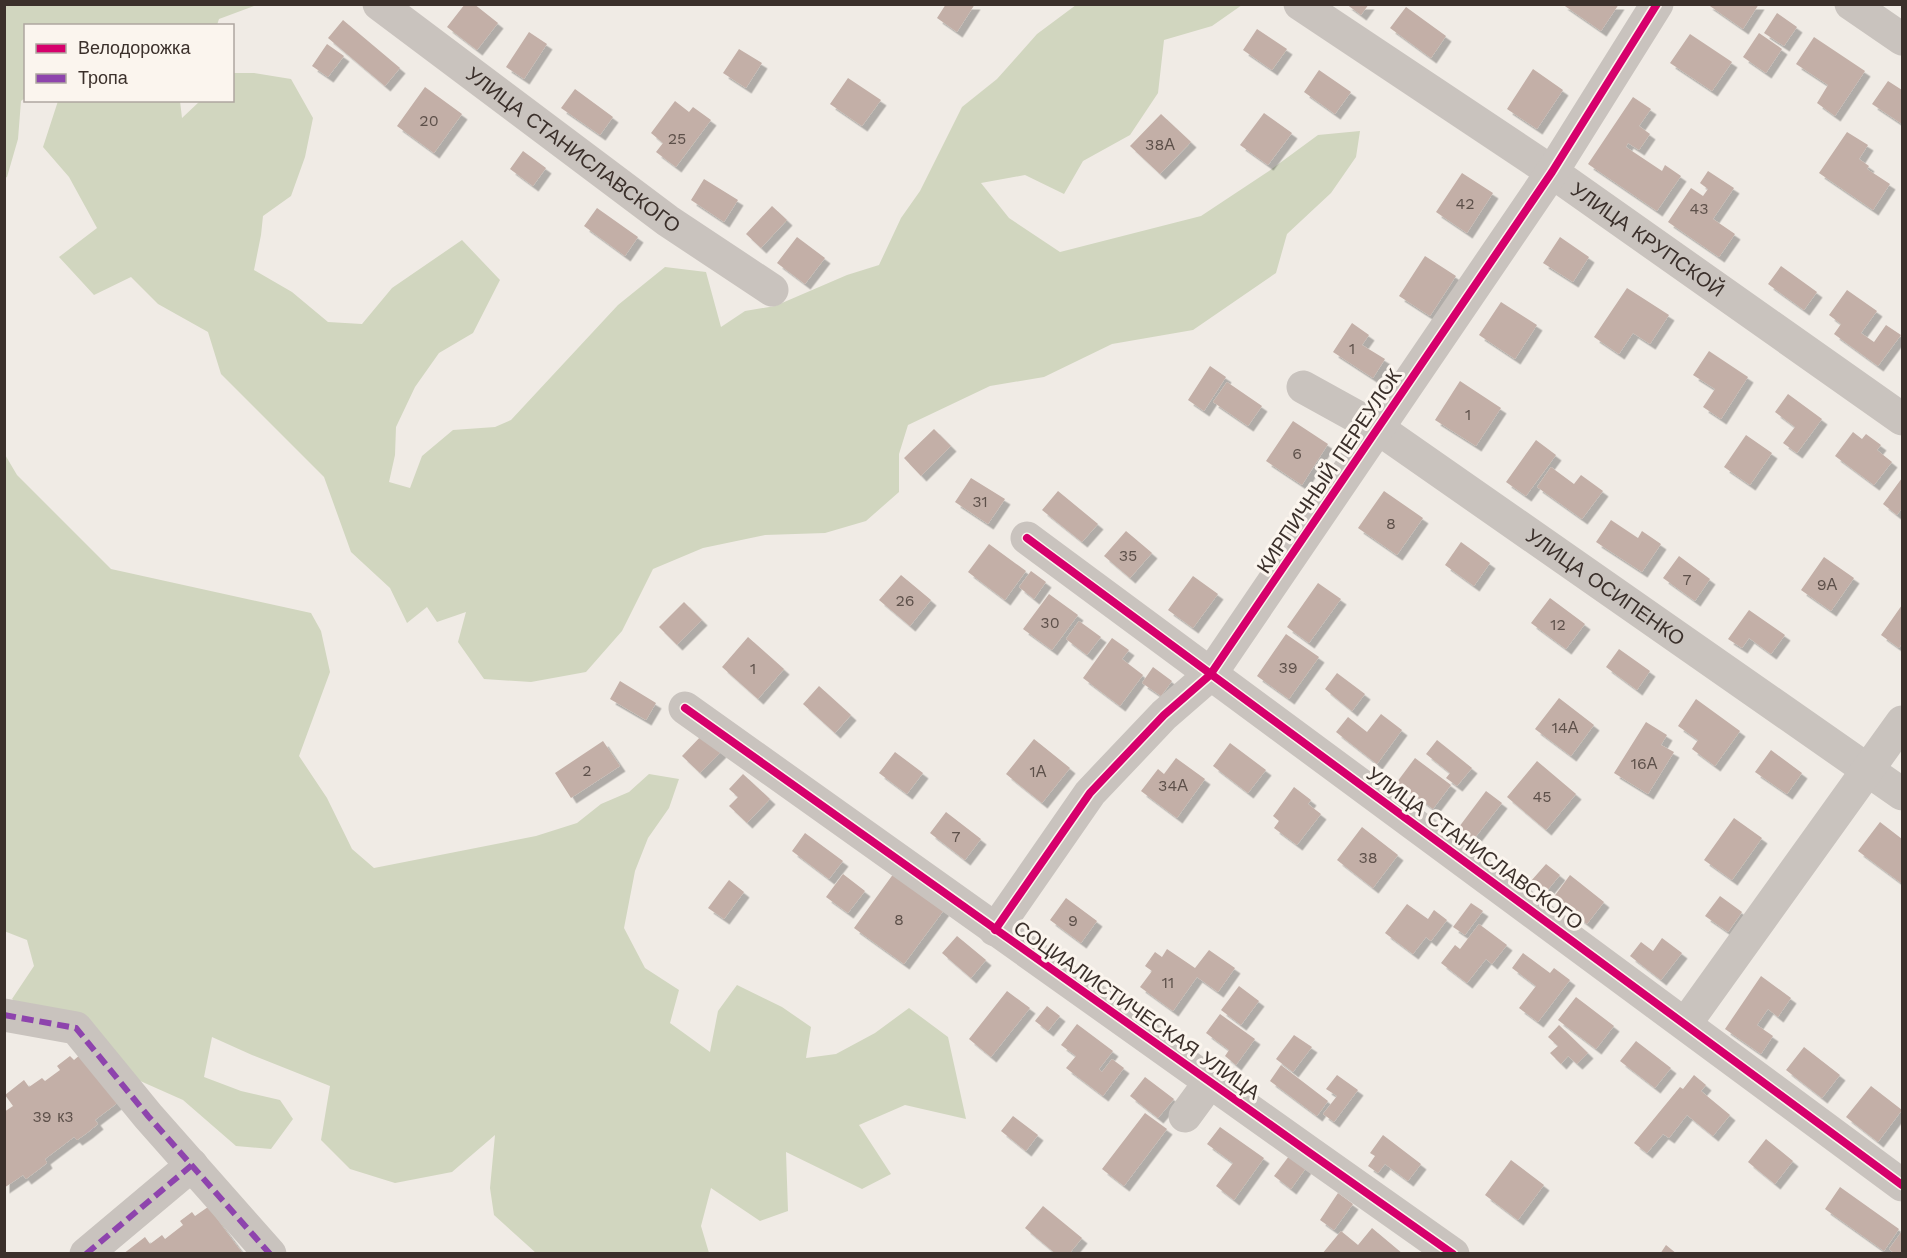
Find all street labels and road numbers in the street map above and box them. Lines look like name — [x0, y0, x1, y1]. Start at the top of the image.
street label: УЛИЦА СТАНИСЛАВСКОГО — [461, 62, 685, 238]
street label: УЛИЦА КРУПСКОЙ — [1566, 177, 1729, 302]
street label: КИРПИЧНЫЙ ПЕРЕУЛОК — [1252, 364, 1407, 578]
street label: УЛИЦА ОСИПЕНКО — [1521, 523, 1689, 651]
street label: УЛИЦА СТАНИСЛАВСКОГО — [1362, 761, 1588, 935]
street label: СОЦИАЛИСТИЧЕСКАЯ УЛИЦА — [1009, 915, 1265, 1105]

